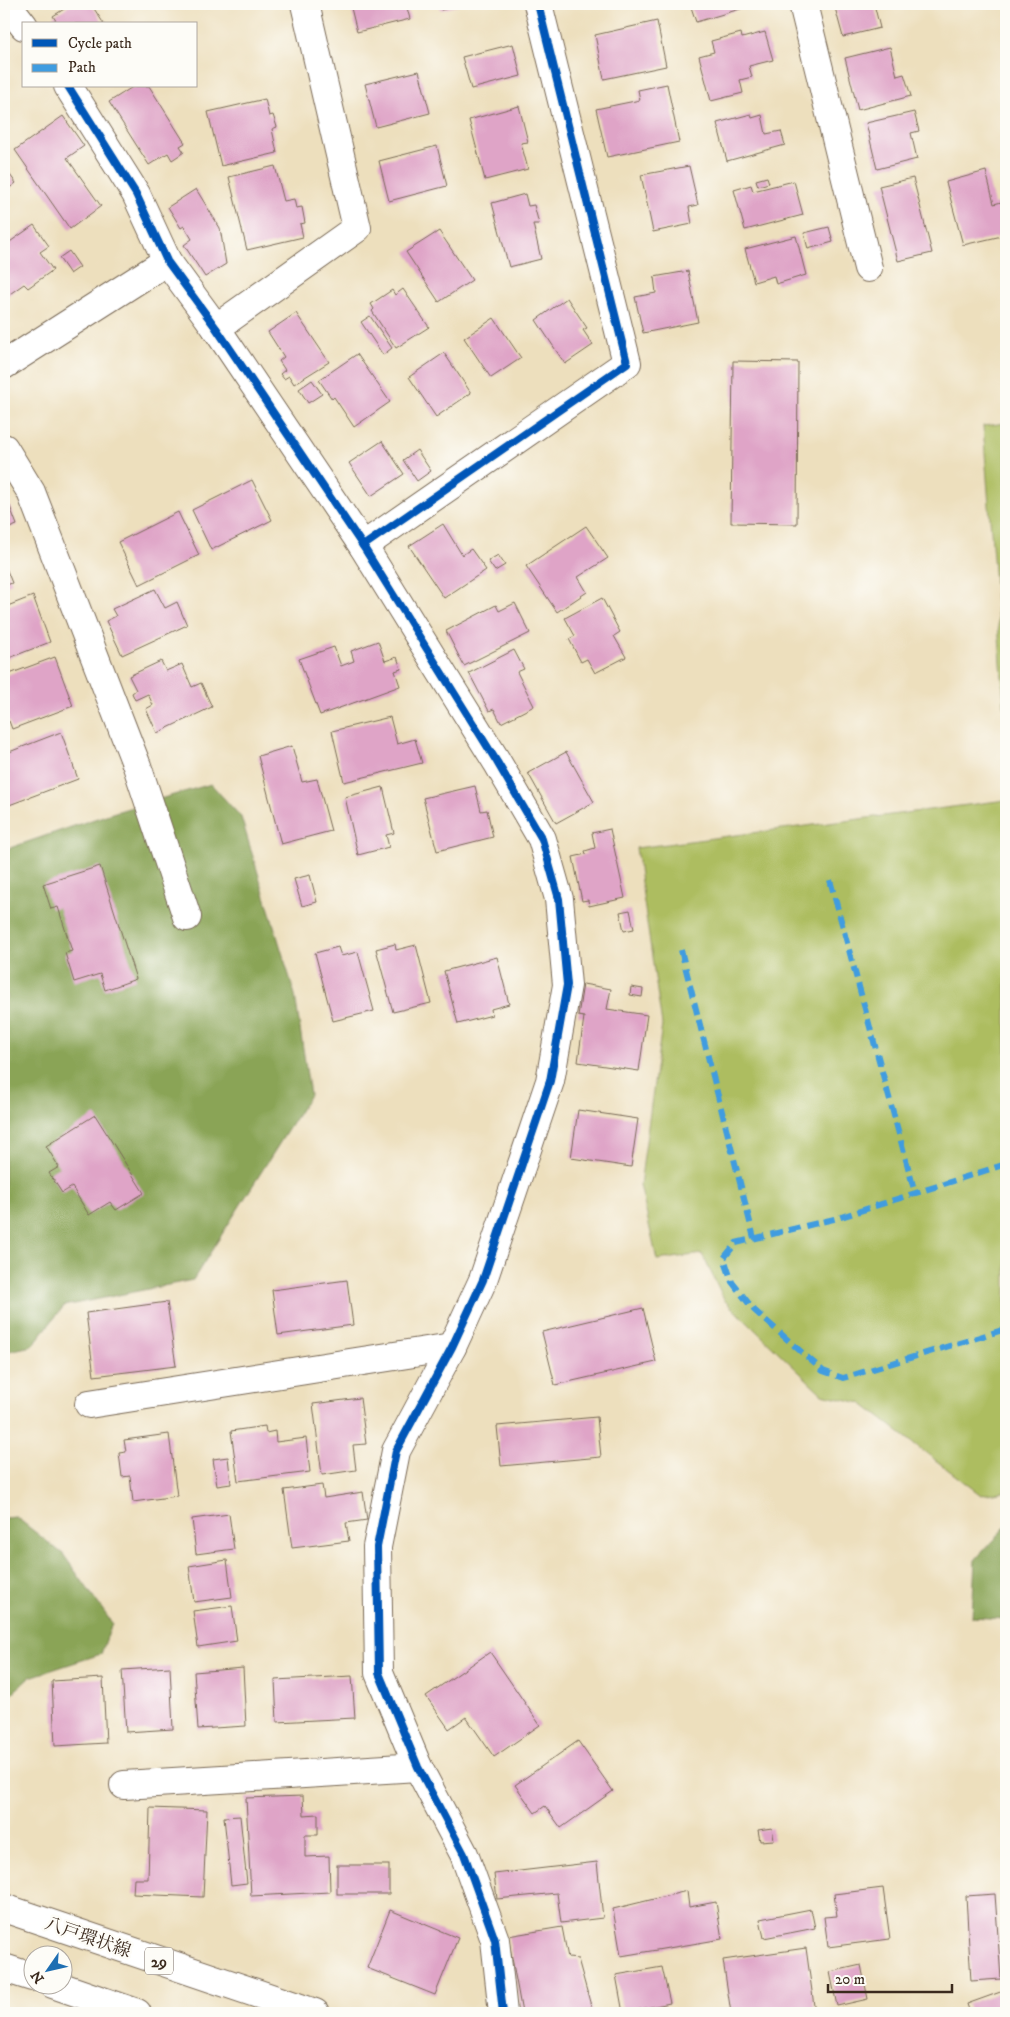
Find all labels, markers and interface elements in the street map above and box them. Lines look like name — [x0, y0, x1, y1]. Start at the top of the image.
legend — [22, 22, 198, 88]
text: Cycle path — [68, 34, 132, 53]
text: Path — [68, 58, 96, 77]
street label: 八戸環状線 — [42, 1913, 134, 1963]
north arrow — [22, 1944, 72, 1994]
road number: 29 — [145, 1948, 173, 1974]
scale bar — [828, 1962, 951, 1994]
text: N — [27, 1966, 49, 1987]
text: 20 m — [835, 1970, 865, 1989]

